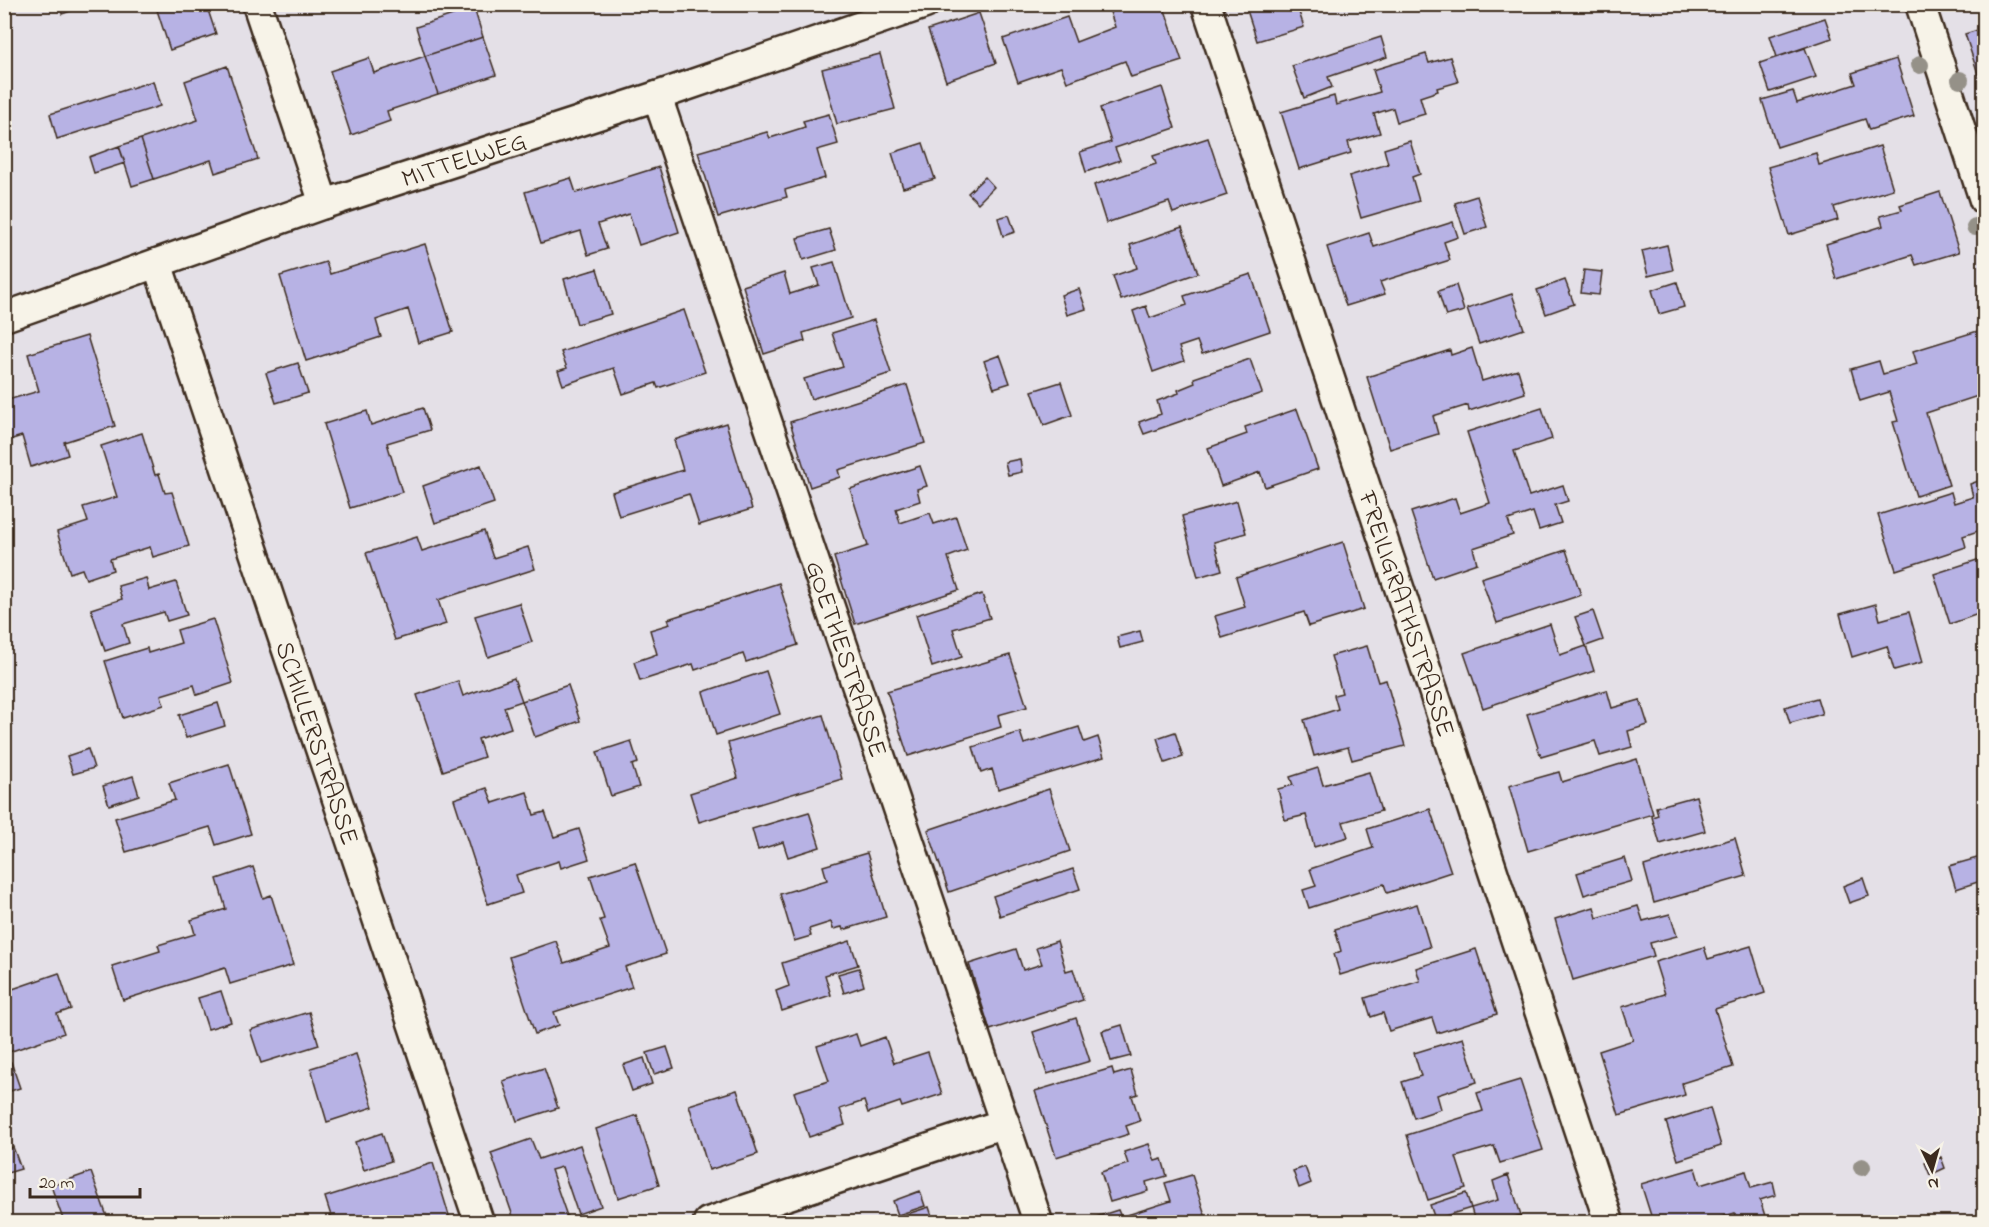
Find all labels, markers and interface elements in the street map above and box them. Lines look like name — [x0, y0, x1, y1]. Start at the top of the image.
street label: MITTELWEG — [397, 124, 532, 200]
street label: FREILIGRATHSTRASSE — [1346, 486, 1463, 742]
street label: GOETHESTRASSE — [794, 556, 895, 763]
street label: SCHILLERSTRASSE — [263, 637, 367, 851]
north arrow — [1902, 1140, 1962, 1200]
scale bar — [30, 1161, 140, 1199]
text: 20 m — [39, 1171, 74, 1197]
text: N — [1927, 1171, 1940, 1195]

